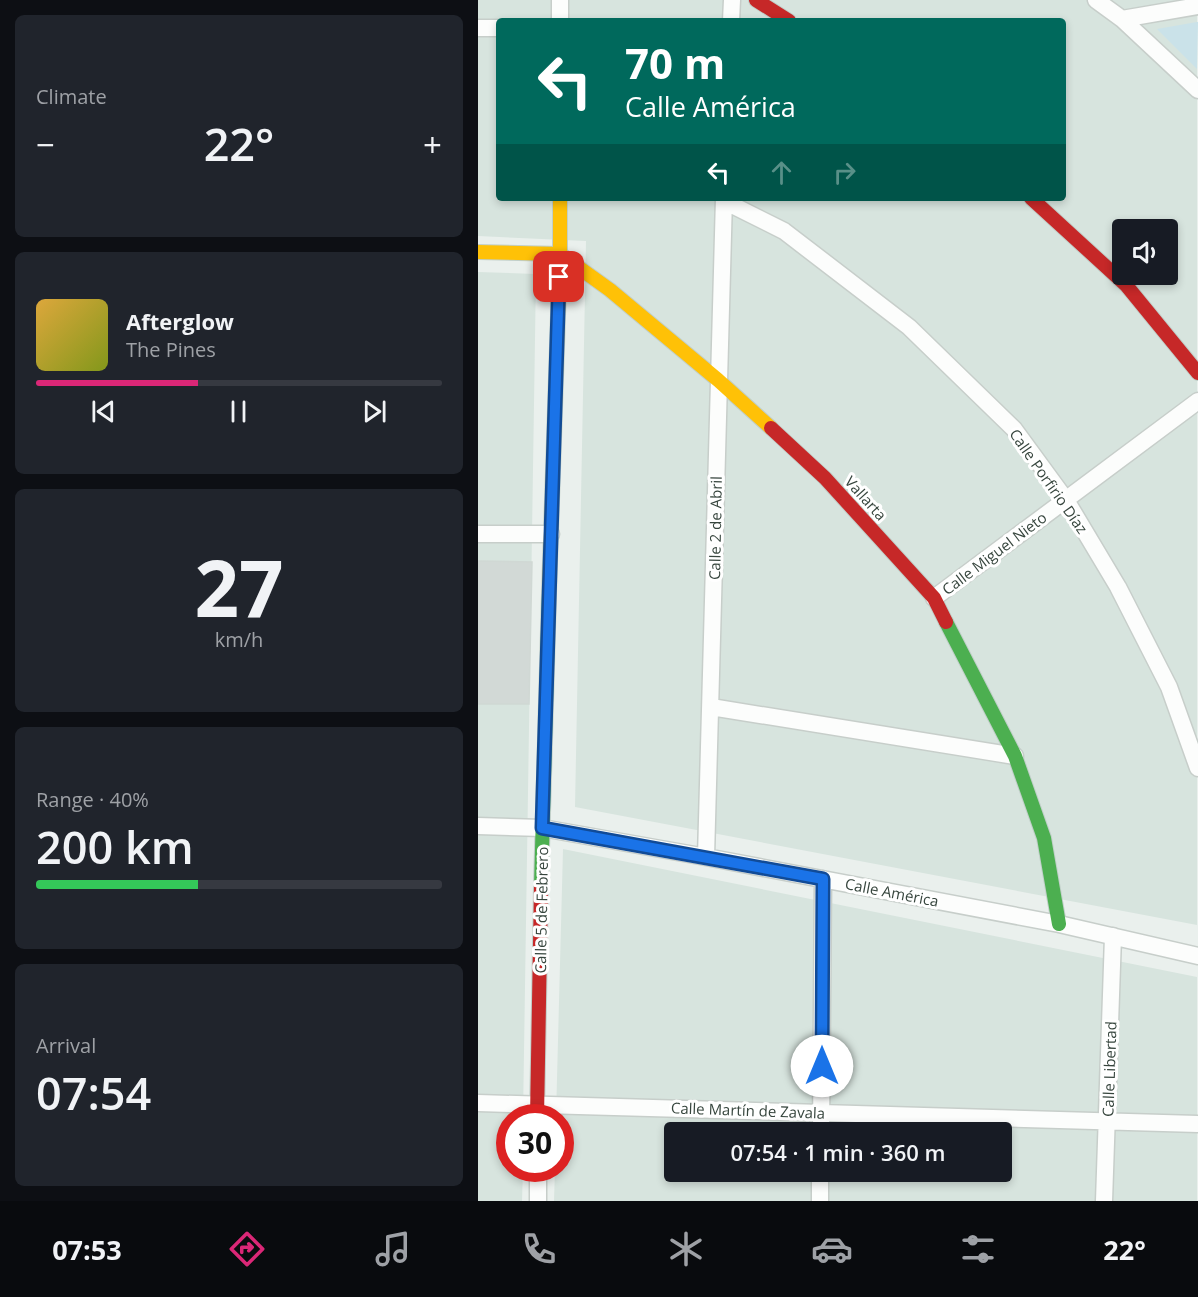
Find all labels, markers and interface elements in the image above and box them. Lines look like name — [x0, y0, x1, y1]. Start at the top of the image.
text: 70 m — [625, 34, 725, 91]
icon: left — [526, 42, 604, 120]
text: Climate — [36, 83, 107, 110]
text: Calle América — [625, 88, 796, 125]
text: 22° — [204, 113, 274, 174]
text: − — [36, 122, 55, 167]
text: + — [423, 122, 442, 167]
icon: left — [702, 156, 735, 189]
icon: ahead — [765, 156, 798, 189]
icon: right — [828, 156, 861, 189]
map controls — [1112, 219, 1178, 285]
button: sound — [1112, 219, 1178, 285]
pin — [533, 251, 584, 302]
icon: arrive — [542, 260, 575, 293]
text: Afterglow — [126, 306, 234, 336]
text: The Pines — [126, 336, 216, 363]
icon: previous — [87, 395, 120, 428]
icon: pause — [222, 395, 255, 428]
icon: next — [358, 395, 391, 428]
street label: Calle Porfirio Díaz — [1005, 425, 1093, 537]
street label: Vallarta — [841, 472, 891, 524]
street label: Calle 2 de Abril — [704, 476, 726, 580]
street label: Calle Miguel Nieto — [938, 507, 1050, 599]
text: 27 — [194, 534, 284, 640]
text: km/h — [215, 626, 263, 653]
text: Range · 40% — [36, 786, 149, 813]
text: 200 km — [36, 816, 194, 877]
street label: Calle 5 de Febrero — [530, 846, 552, 974]
street label: Calle América — [844, 873, 940, 911]
street label: Calle Libertad — [1097, 1021, 1121, 1117]
text: Arrival — [36, 1032, 96, 1059]
position arrow — [790, 1034, 854, 1098]
text: 07:54 — [36, 1062, 151, 1123]
street label: Calle Martín de Zavala — [671, 1097, 825, 1123]
speed limit sign: 30 — [496, 1104, 574, 1182]
text: 07:54 · 1 min · 360 m — [730, 1137, 946, 1167]
icon: directions — [226, 1228, 268, 1270]
icon: music — [372, 1228, 414, 1270]
icon: phone — [518, 1228, 560, 1270]
icon: climate — [665, 1228, 707, 1270]
icon: car — [811, 1228, 853, 1270]
icon: filters — [957, 1228, 999, 1270]
text: 07:53 — [52, 1231, 122, 1268]
text: 22° — [1103, 1231, 1146, 1268]

